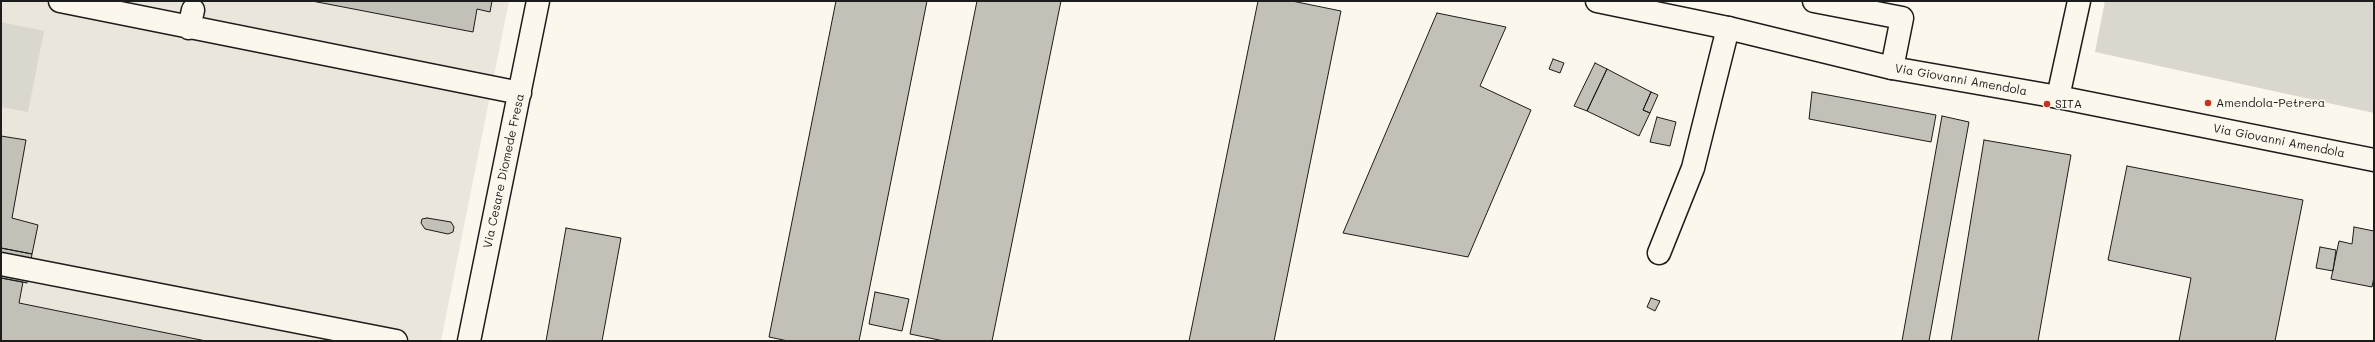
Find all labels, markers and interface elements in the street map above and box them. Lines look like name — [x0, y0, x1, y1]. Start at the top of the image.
street label: Via Giovanni Amendola — [1894, 61, 2028, 99]
street label: Via Cesare Diomede Fresa — [481, 92, 527, 250]
place label: Amendola-Petrera — [2216, 96, 2325, 110]
place label: SITA — [2055, 97, 2082, 111]
marker: Amendola-Petrera — [2203, 98, 2213, 108]
marker: SITA — [2042, 99, 2052, 109]
street label: Via Giovanni Amendola — [2212, 121, 2346, 161]

